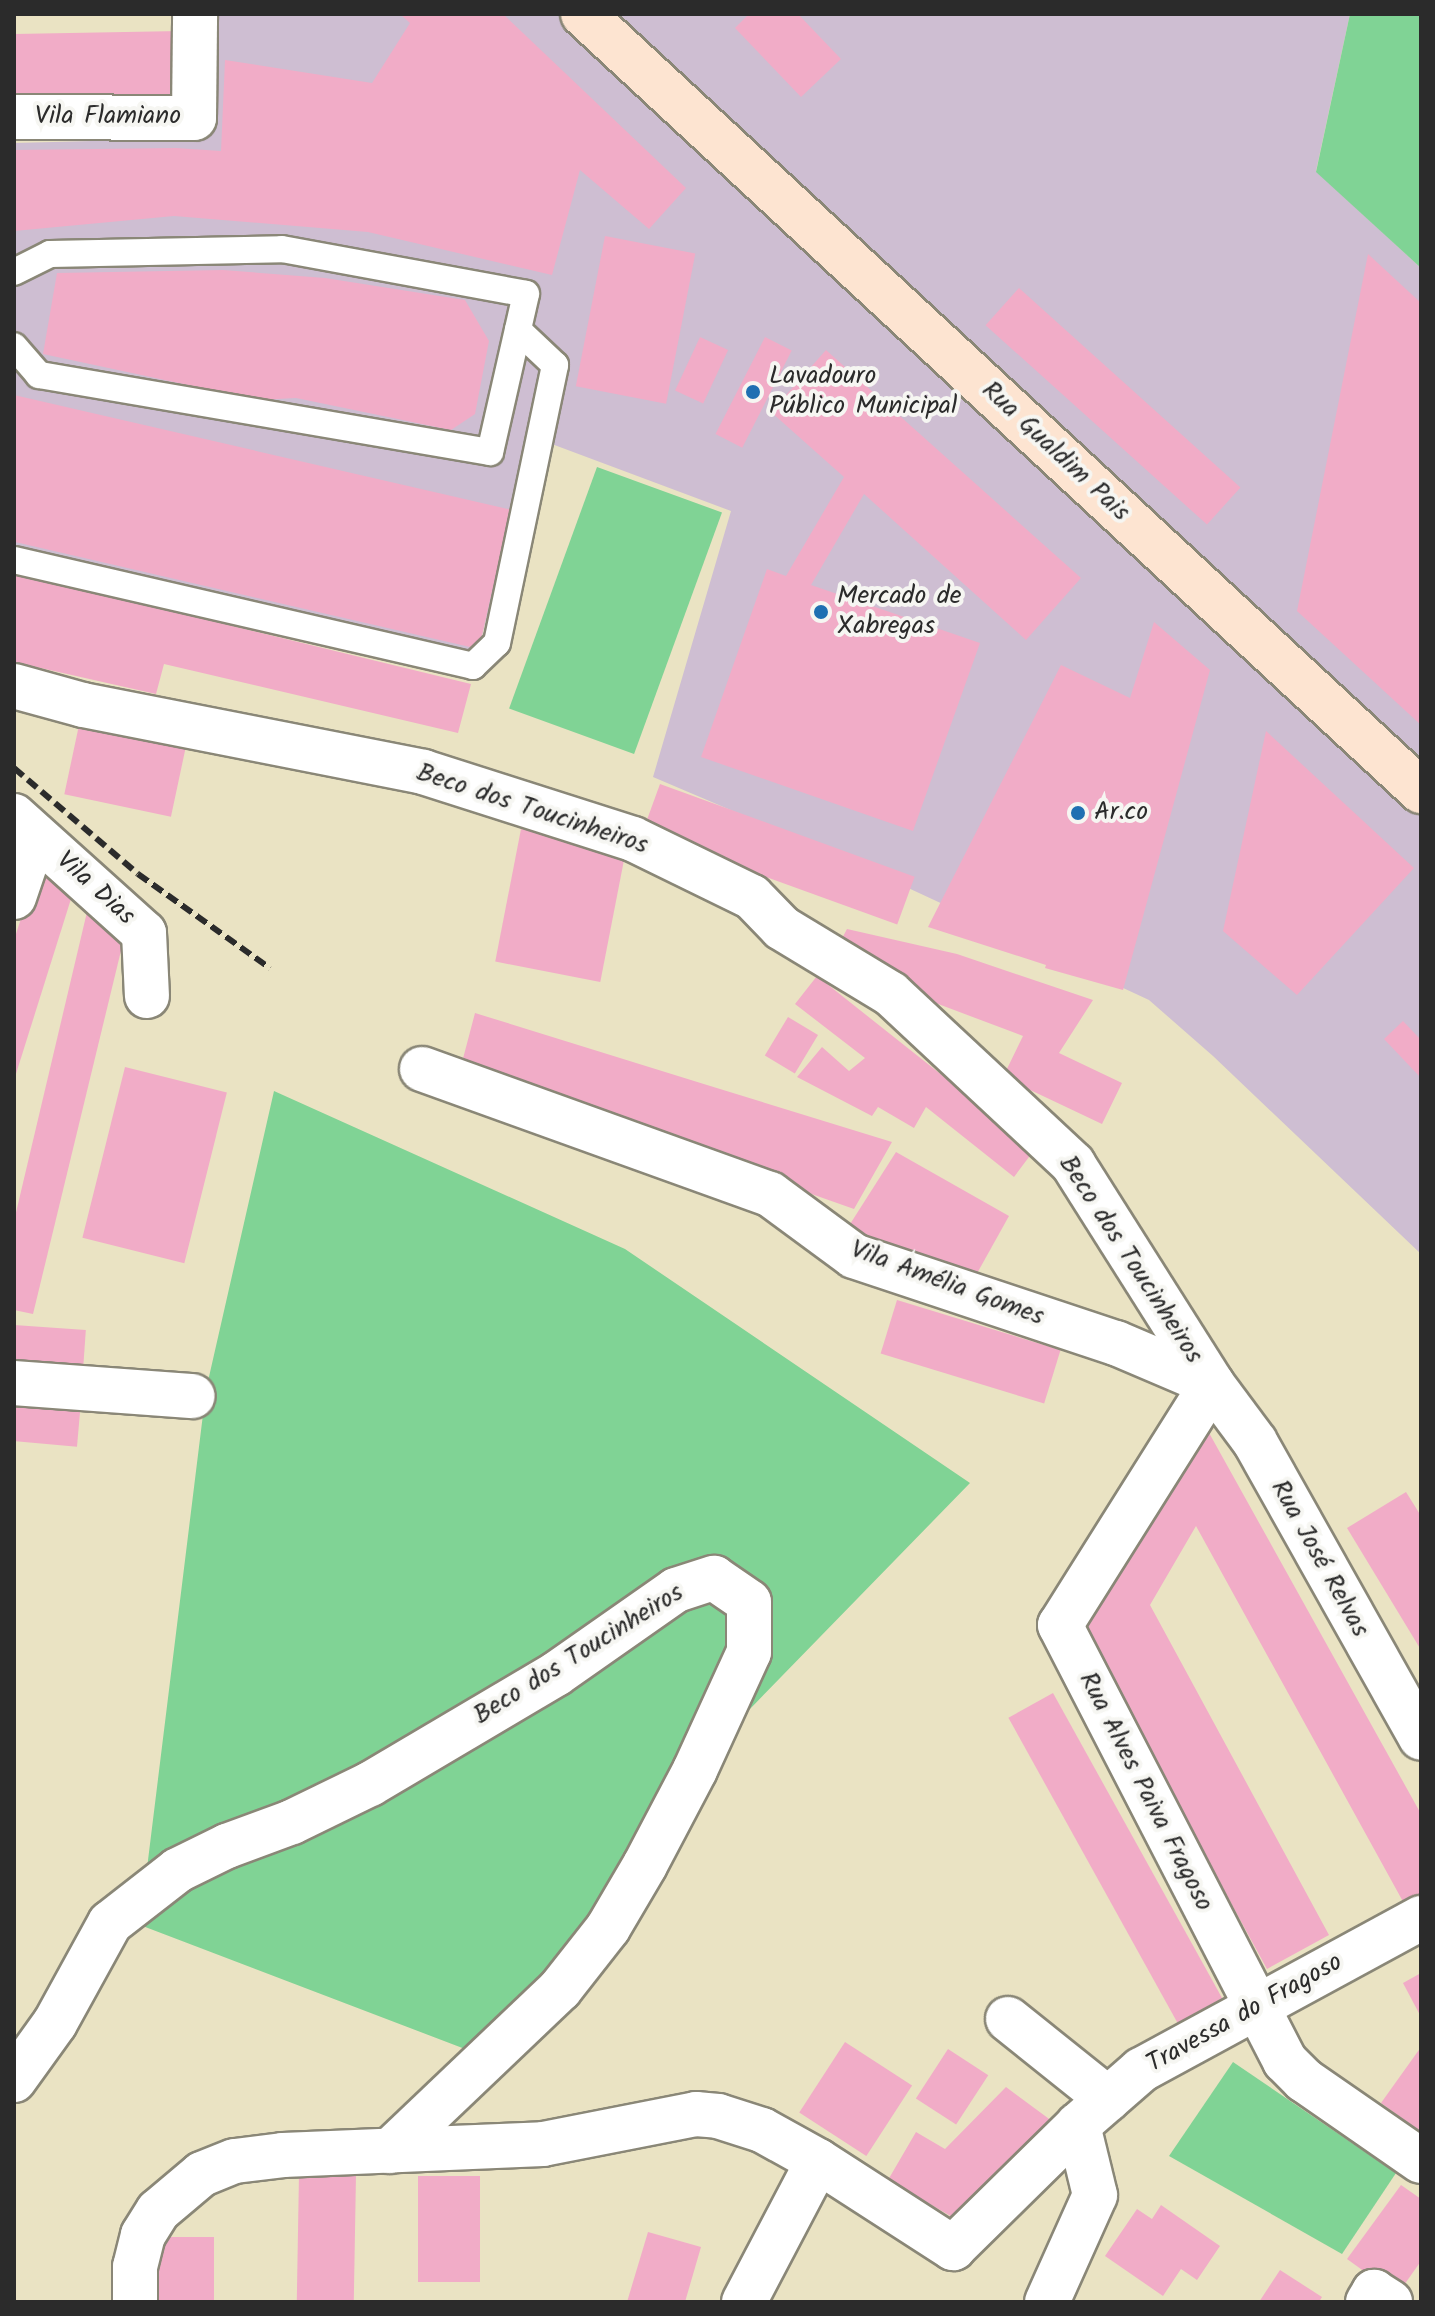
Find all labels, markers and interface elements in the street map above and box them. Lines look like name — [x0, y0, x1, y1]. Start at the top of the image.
street label: Vila Flamiano — [35, 101, 181, 133]
place label: Lavadouro Público Municipal — [769, 361, 957, 422]
street label: Rua Gualdim Pais — [974, 375, 1136, 529]
marker: Lavadouro Público Municipal — [744, 383, 762, 401]
place label: Mercado de Xabregas — [837, 581, 961, 642]
marker: Mercado de Xabregas — [812, 603, 830, 621]
street label: Beco dos Toucinheiros — [412, 758, 652, 862]
place label: Ar.co — [1094, 797, 1148, 829]
marker: Ar.co — [1069, 804, 1087, 822]
street label: Vila Dias — [49, 846, 141, 932]
street label: Beco dos Toucinheiros — [1051, 1150, 1209, 1370]
street label: Vila Amélia Gomes — [846, 1235, 1048, 1333]
street label: Rua José Relvas — [1263, 1475, 1375, 1643]
street label: Beco dos Toucinheiros — [468, 1578, 690, 1732]
street label: Rua Alves Paiva Fragoso — [1071, 1667, 1219, 1917]
street label: Travessa do Fragoso — [1142, 1947, 1348, 2081]

